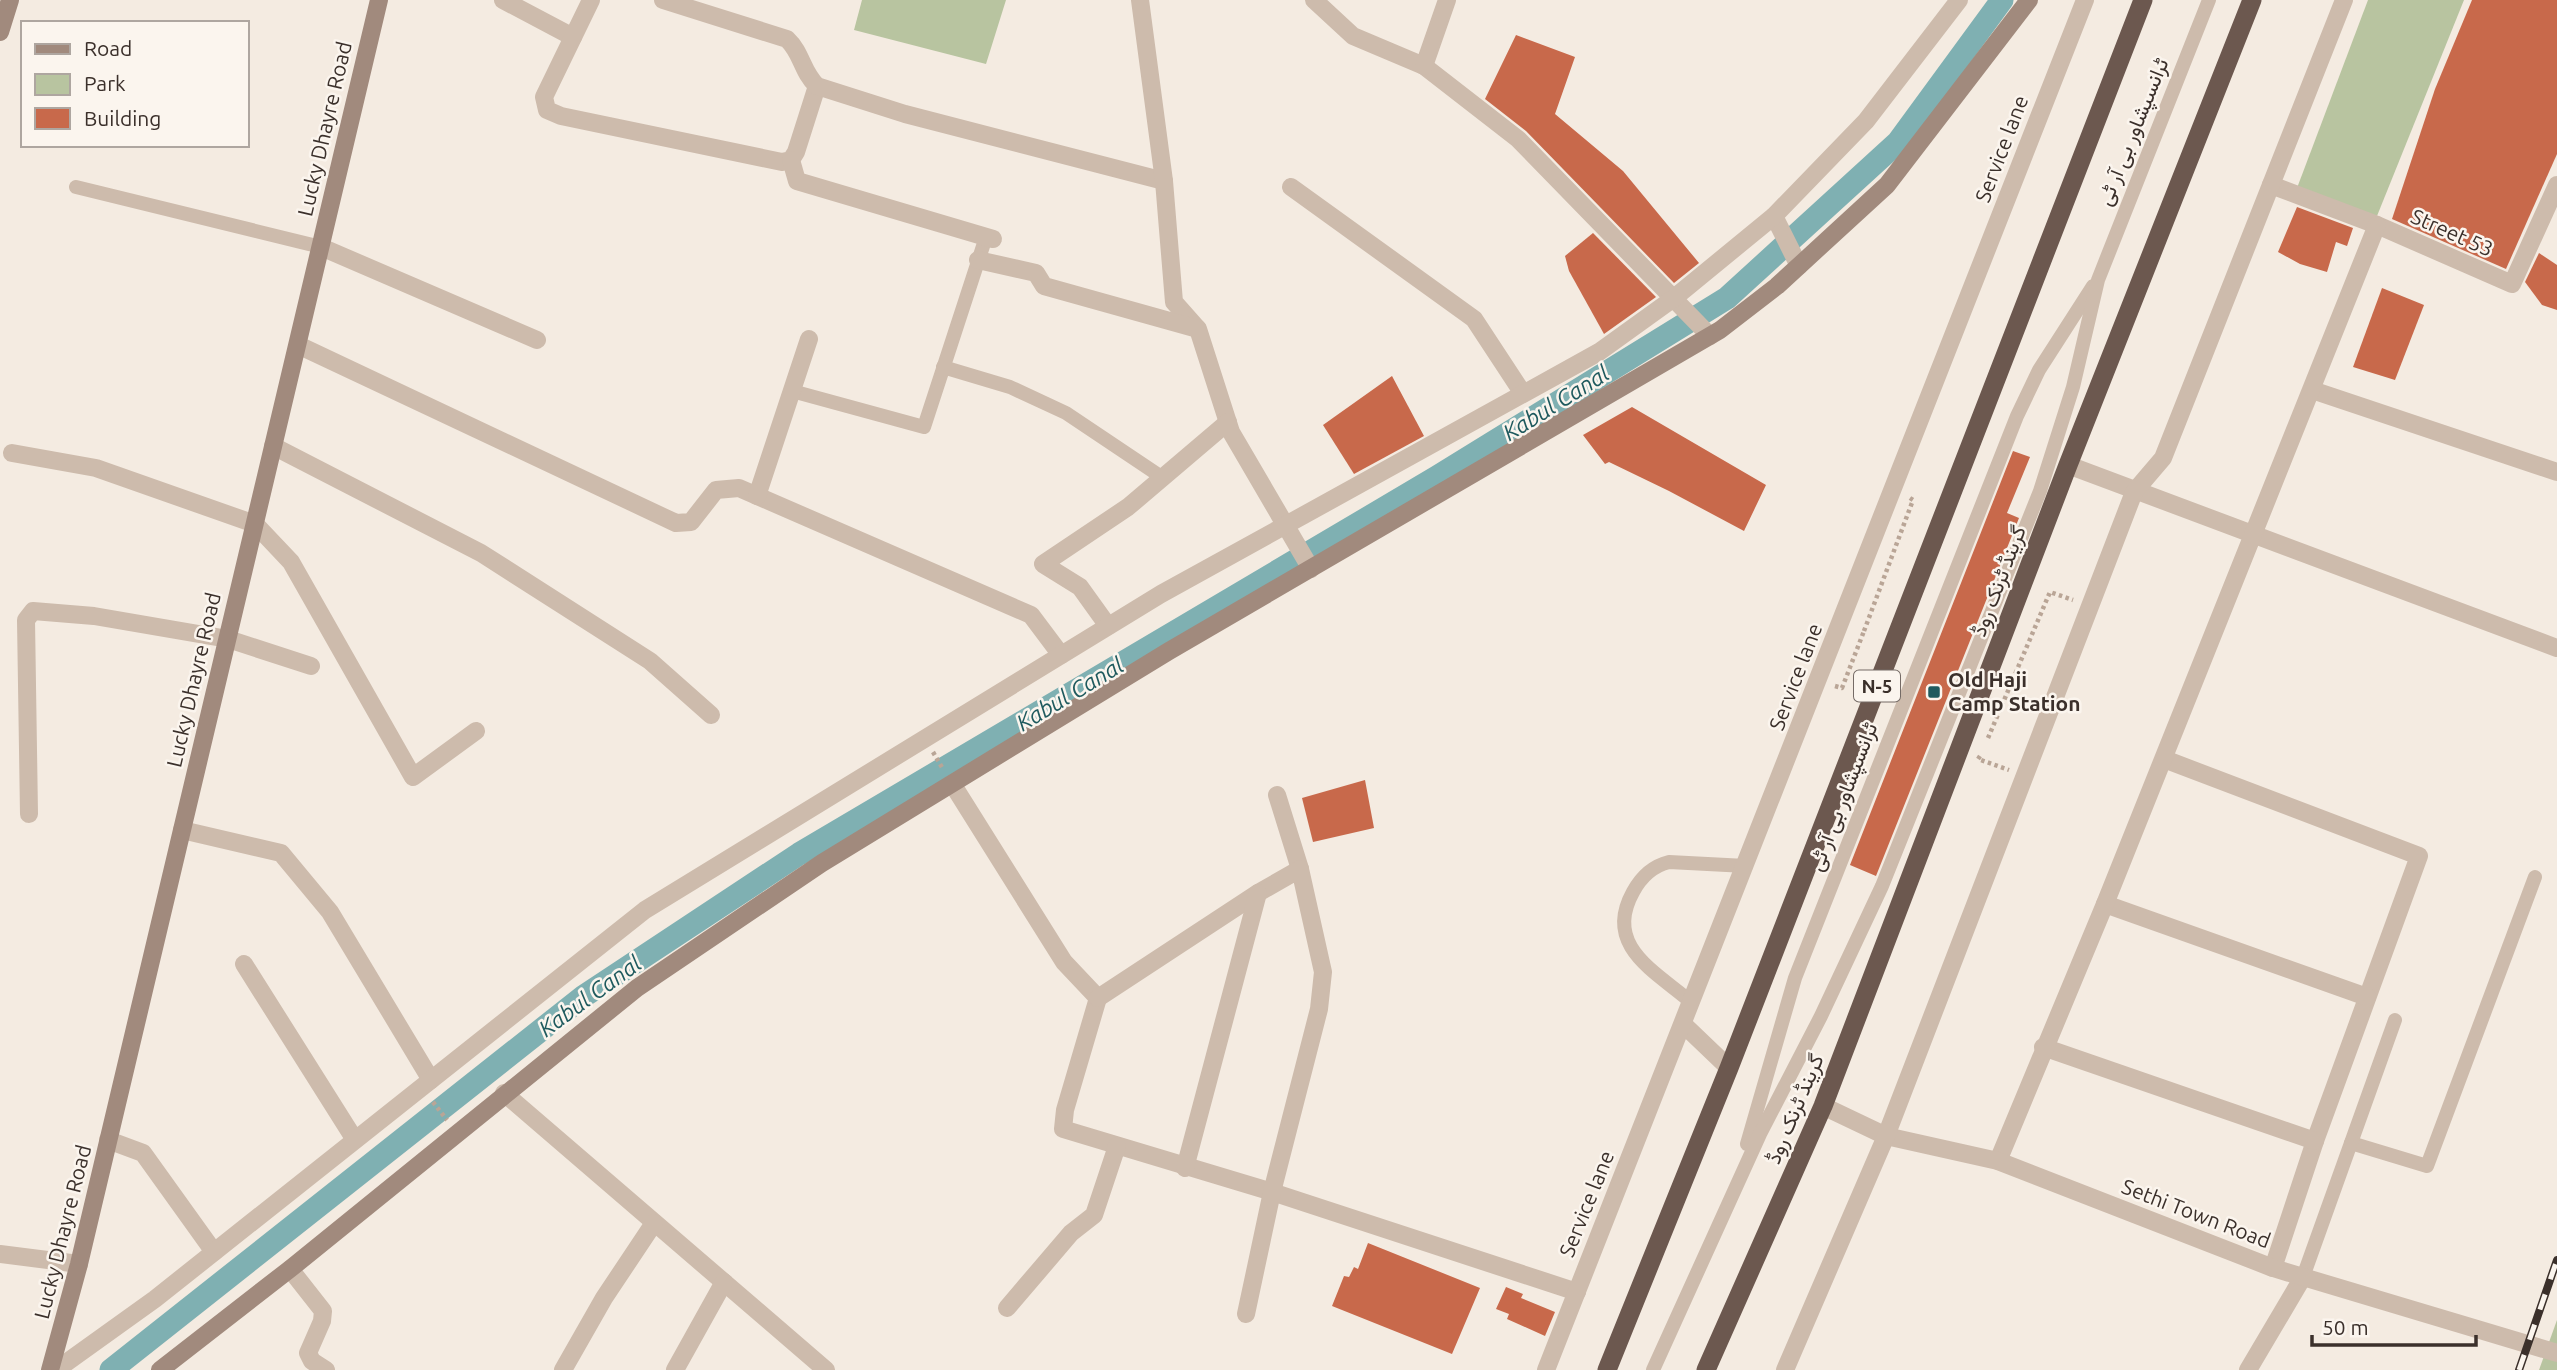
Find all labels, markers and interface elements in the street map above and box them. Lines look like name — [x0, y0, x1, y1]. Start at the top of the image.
legend — [21, 21, 248, 147]
text: Road — [84, 36, 132, 60]
street label: Lucky Dhayre Road — [292, 39, 356, 218]
street label: ٹرانسپشاور بی آر ٹی — [2092, 54, 2175, 210]
text: Park — [84, 71, 126, 95]
street label: Service lane — [1970, 92, 2032, 205]
text: Building — [84, 106, 161, 130]
street label: Street 53 — [2408, 203, 2497, 261]
water label: Kabul Canal — [1498, 360, 1614, 445]
street label: گرینڈ ٹرنک روڈ — [1966, 522, 2032, 640]
street label: Lucky Dhayre Road — [161, 590, 225, 769]
street label: Service lane — [1764, 620, 1826, 733]
water label: Kabul Canal — [1012, 652, 1128, 735]
place label: Old Haji Camp Station — [1948, 667, 2081, 715]
road number: N-5 — [1854, 670, 1900, 702]
marker: Old Haji Camp Station — [1926, 684, 1942, 700]
street label: ٹرانسپشاور بی آر ٹی — [1803, 719, 1884, 875]
water label: Kabul Canal — [534, 950, 646, 1041]
street label: گرینڈ ٹرنک روڈ — [1760, 1050, 1830, 1168]
street label: Lucky Dhayre Road — [29, 1142, 95, 1321]
street label: Service lane — [1554, 1147, 1618, 1260]
street label: Sethi Town Road — [2119, 1174, 2274, 1252]
scale bar — [2312, 1304, 2476, 1348]
text: 50 m — [2322, 1315, 2369, 1339]

